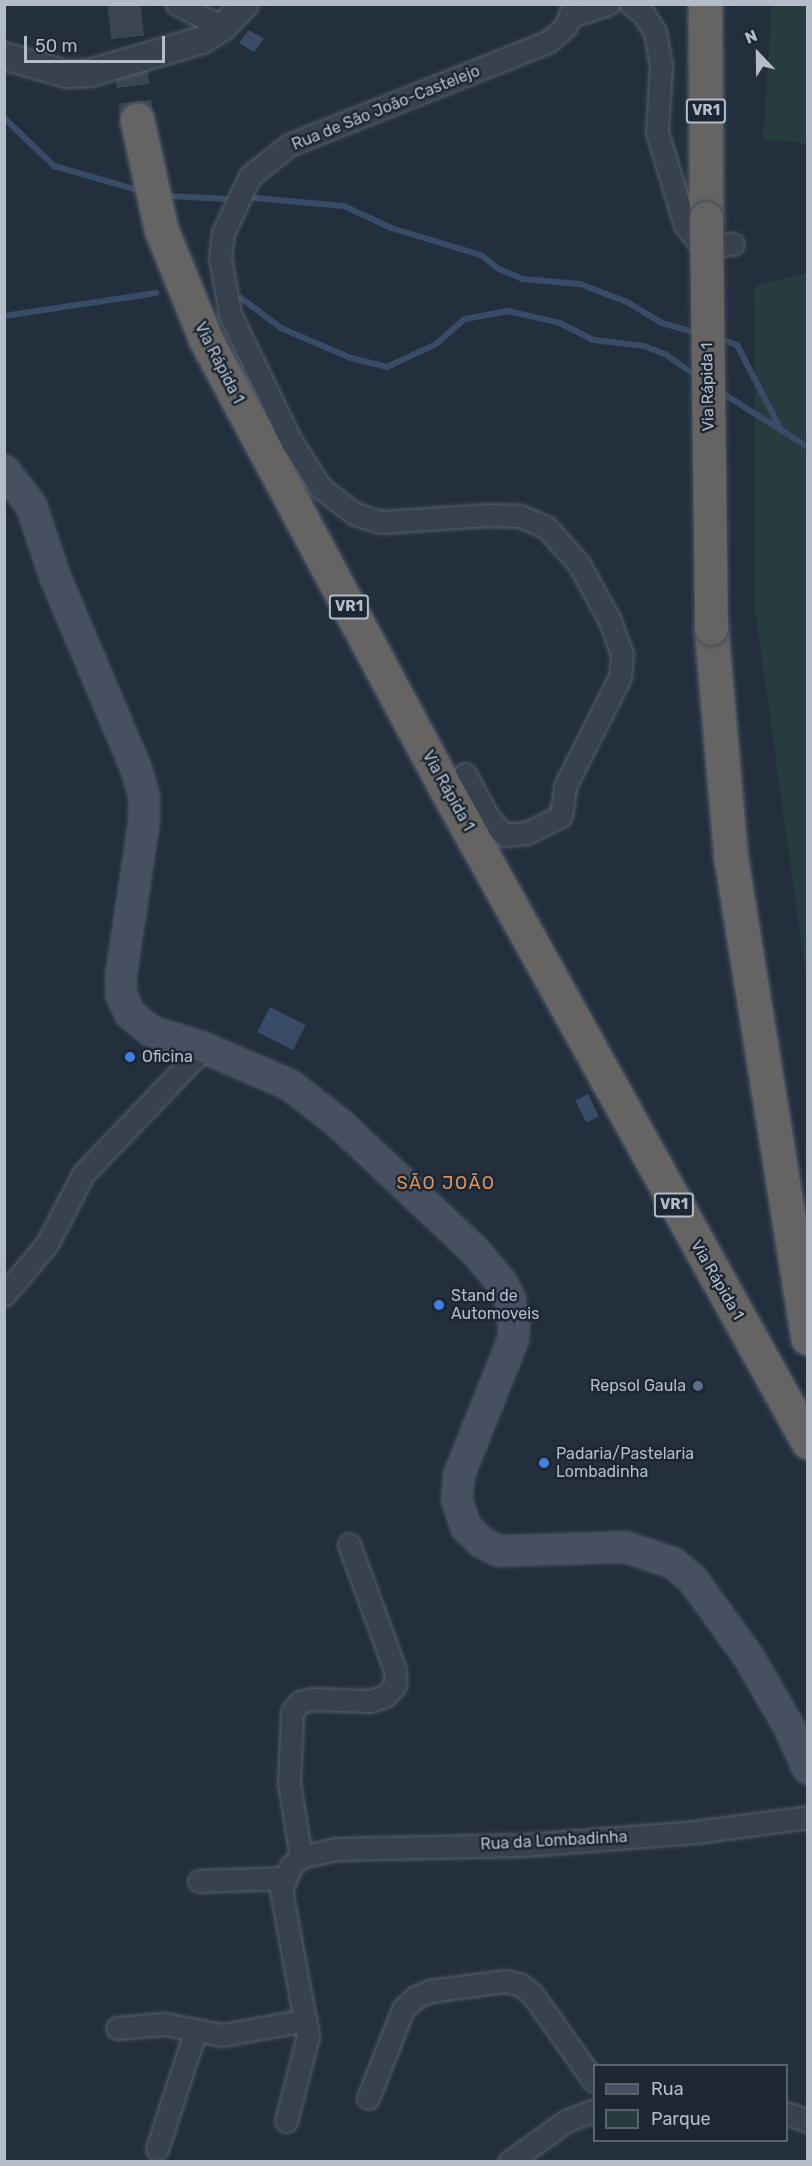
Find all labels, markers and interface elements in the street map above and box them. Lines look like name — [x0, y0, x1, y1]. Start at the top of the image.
scale bar — [27, 24, 168, 62]
north arrow — [728, 24, 788, 84]
text: N — [742, 26, 760, 48]
text: 50 m — [35, 35, 78, 57]
street label: Rua de São João-Castelejo — [289, 61, 483, 155]
road number: VR1 — [685, 99, 727, 123]
street label: Via Rápida 1 — [190, 319, 248, 407]
street label: Via Rápida 1 — [698, 342, 718, 432]
road number: VR1 — [328, 595, 370, 619]
street label: Via Rápida 1 — [418, 747, 478, 835]
place label: Oficina — [142, 1047, 193, 1067]
marker: Oficina — [123, 1050, 137, 1064]
district label: SÃO JOÃO — [397, 1172, 495, 1194]
road number: VR1 — [653, 1193, 695, 1217]
street label: Via Rápida 1 — [686, 1237, 748, 1323]
place label: Stand de Automoveis — [451, 1286, 539, 1324]
marker: Stand de Automoveis — [432, 1298, 446, 1312]
place label: Repsol Gaula — [590, 1376, 686, 1396]
marker: Repsol Gaula — [691, 1379, 705, 1393]
place label: Padaria/Pastelaria Lombadinha — [556, 1444, 694, 1482]
marker: Padaria/Pastelaria Lombadinha — [537, 1456, 551, 1470]
street label: Rua da Lombadinha — [480, 1828, 628, 1854]
legend — [593, 2064, 788, 2142]
text: Rua — [651, 2078, 684, 2100]
text: Parque — [651, 2108, 711, 2130]

